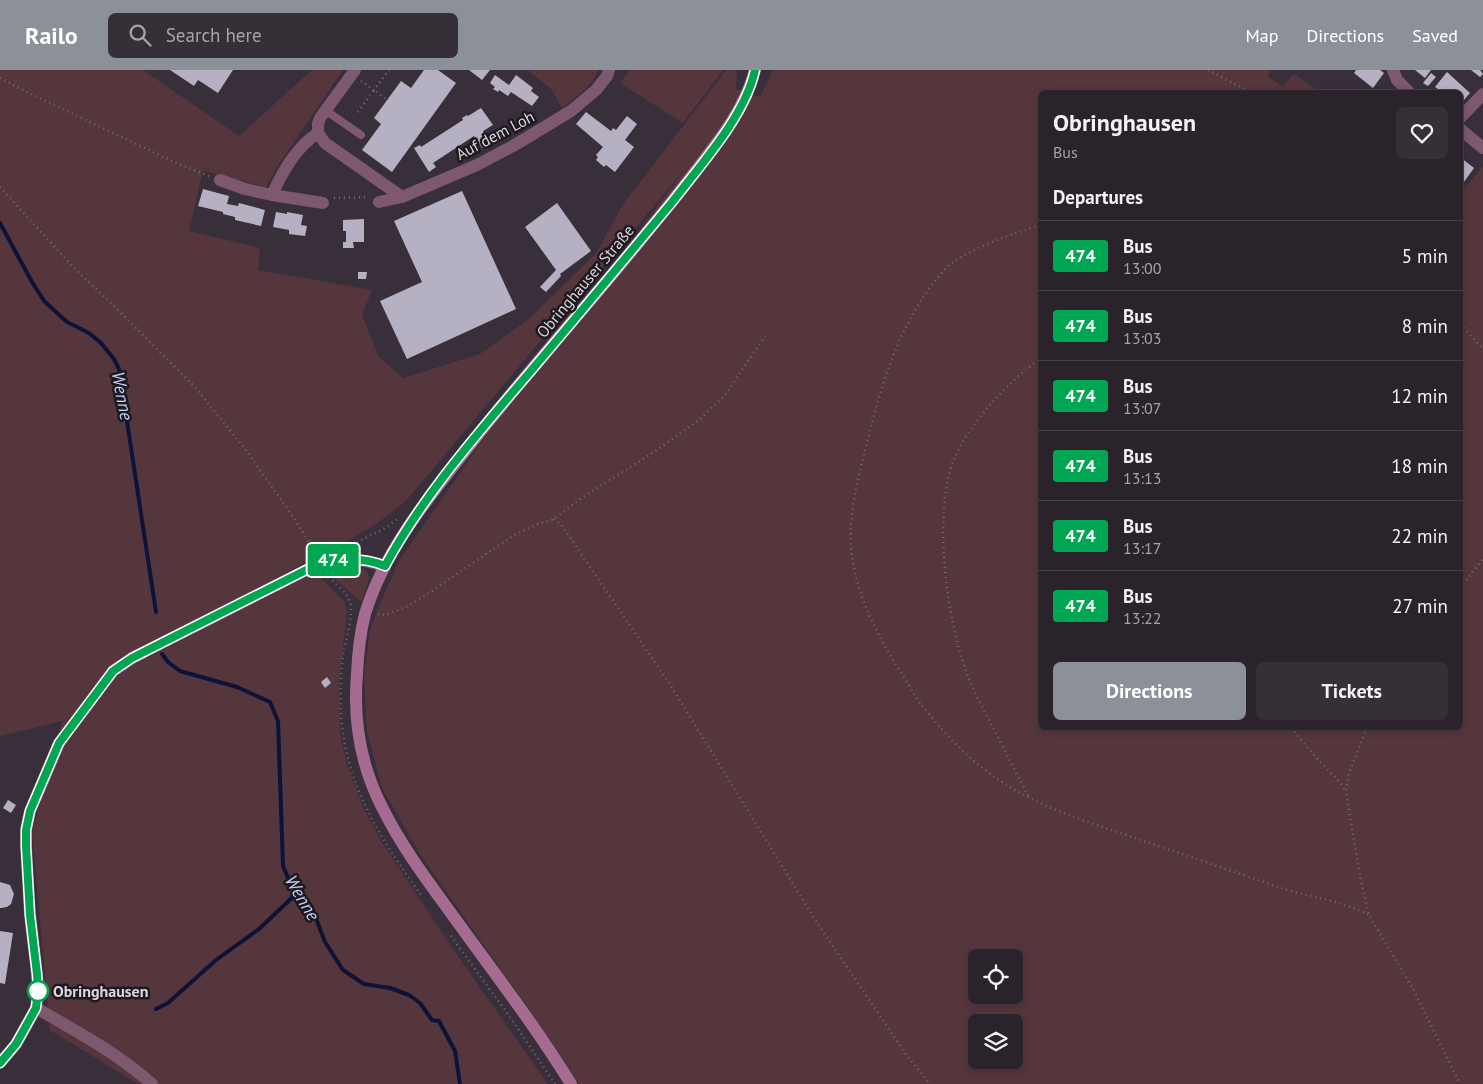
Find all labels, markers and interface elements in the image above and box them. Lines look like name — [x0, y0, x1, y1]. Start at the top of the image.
search box — [108, 13, 458, 58]
text: Railo — [25, 20, 78, 51]
icon: search — [126, 21, 154, 49]
text: Search here — [166, 23, 262, 47]
text: Map — [1246, 24, 1278, 47]
text: Directions — [1306, 24, 1384, 47]
text: Saved — [1412, 24, 1458, 47]
street label: Auf dem Loh — [452, 106, 538, 164]
text: Obringhausen — [1053, 107, 1196, 138]
button: heart — [1396, 107, 1448, 159]
text: Bus — [1053, 142, 1078, 162]
text: Departures — [1053, 185, 1143, 209]
street label: Obringhauser Straße — [532, 220, 638, 342]
text: Bus — [1123, 234, 1152, 258]
text: 474 — [1065, 244, 1096, 267]
text: 5 min — [1402, 244, 1448, 268]
text: 13:00 — [1123, 258, 1161, 278]
text: Bus — [1123, 304, 1152, 328]
text: 474 — [1065, 314, 1096, 337]
text: 8 min — [1402, 314, 1448, 338]
text: 13:03 — [1123, 328, 1161, 348]
water label: Wenne — [107, 370, 139, 423]
text: Bus — [1123, 374, 1152, 398]
text: 474 — [1065, 384, 1096, 407]
text: 12 min — [1391, 384, 1448, 408]
text: 13:07 — [1123, 398, 1161, 418]
text: Bus — [1123, 444, 1152, 468]
text: 474 — [1065, 454, 1096, 477]
text: 18 min — [1391, 454, 1448, 478]
text: 13:13 — [1123, 468, 1161, 488]
text: Bus — [1123, 514, 1152, 538]
text: 474 — [1065, 524, 1096, 547]
text: 22 min — [1391, 524, 1448, 548]
text: 13:17 — [1123, 538, 1161, 558]
line badge: 474 — [304, 544, 362, 576]
text: 474 — [318, 548, 348, 571]
text: Bus — [1123, 584, 1152, 608]
text: 474 — [1065, 594, 1096, 617]
text: 27 min — [1392, 594, 1448, 618]
text: 13:22 — [1123, 608, 1161, 628]
button: Directions — [1053, 662, 1246, 720]
button: Tickets — [1256, 662, 1448, 720]
water label: Wenne — [280, 871, 325, 925]
map controls — [968, 949, 1023, 1069]
button: locate — [968, 949, 1023, 1004]
marker: Obringhausen — [27, 980, 49, 1002]
place label: Obringhausen — [53, 981, 148, 1001]
button: layers — [968, 1014, 1023, 1069]

